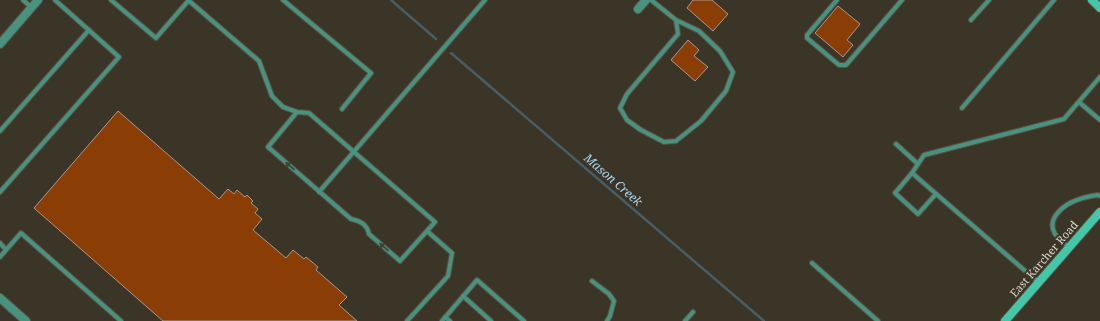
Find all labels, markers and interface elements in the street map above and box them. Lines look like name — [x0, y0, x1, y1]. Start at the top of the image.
water label: Mason Creek — [580, 149, 647, 211]
one-way arrow — [285, 162, 294, 171]
street label: East Karcher Road — [1006, 217, 1081, 300]
one-way arrow — [379, 243, 389, 252]

